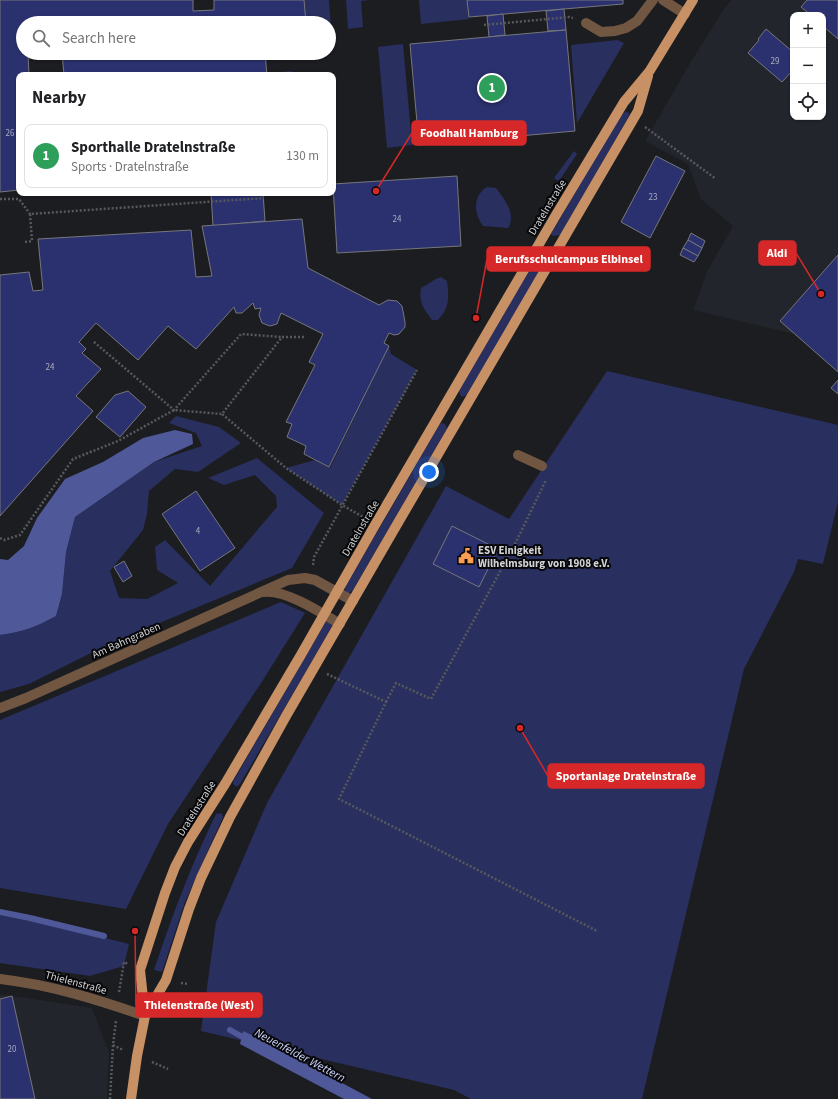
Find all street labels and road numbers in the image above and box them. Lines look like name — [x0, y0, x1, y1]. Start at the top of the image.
street label: Dratelnstraße — [525, 176, 570, 238]
street label: Dratelnstraße — [338, 497, 383, 559]
street label: Am Bahngraben — [90, 619, 163, 662]
street label: Dratelnstraße — [173, 777, 220, 839]
street label: Thielenstraße — [43, 967, 109, 998]

